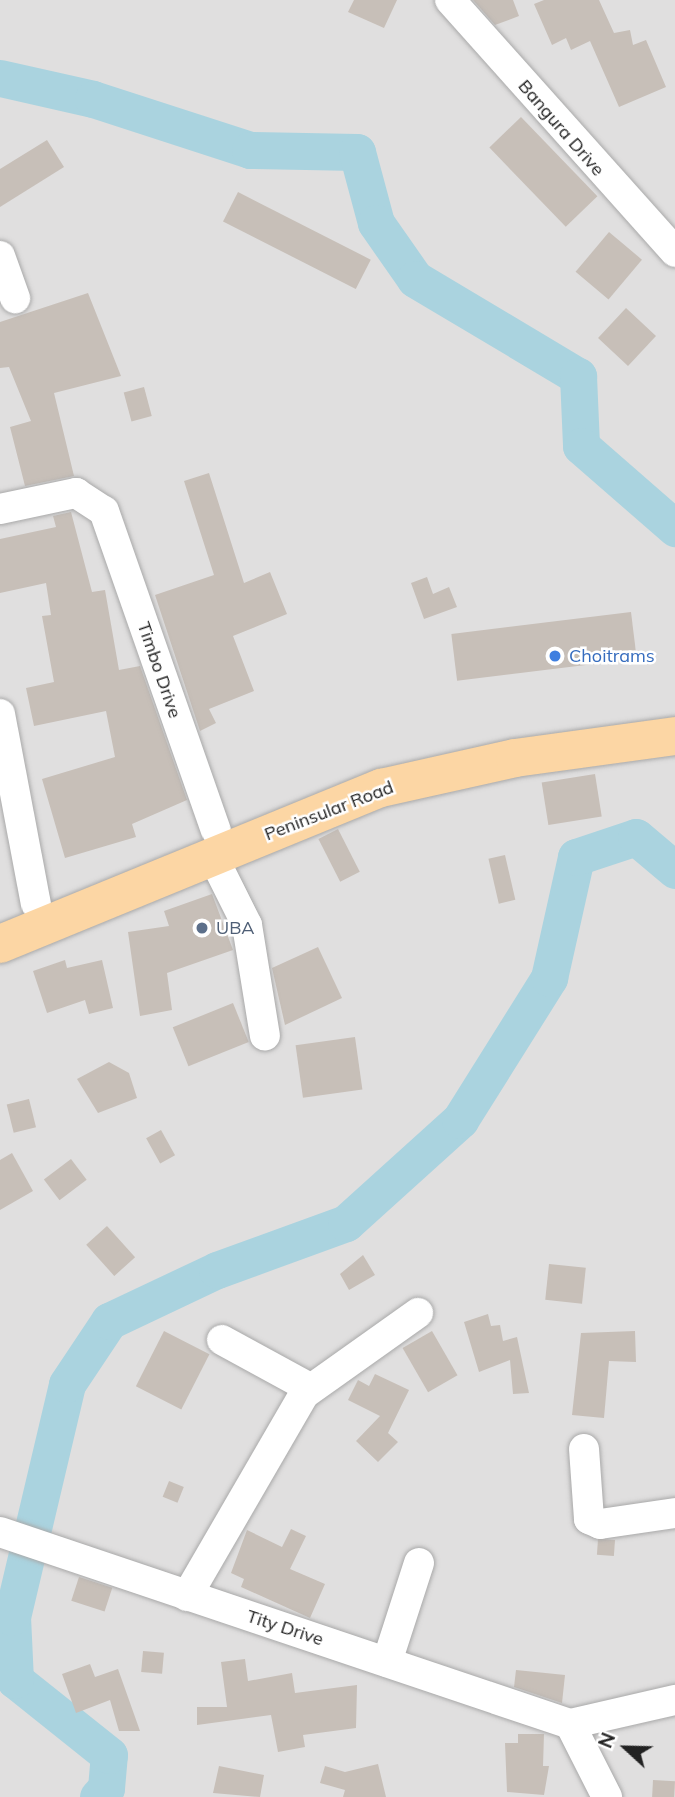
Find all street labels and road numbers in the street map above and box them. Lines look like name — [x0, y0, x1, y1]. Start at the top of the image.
street label: Bangura Drive — [513, 76, 609, 180]
street label: Timbo Drive — [132, 619, 186, 721]
street label: Peninsular Road — [262, 777, 396, 845]
street label: Tity Drive — [244, 1605, 326, 1651]

